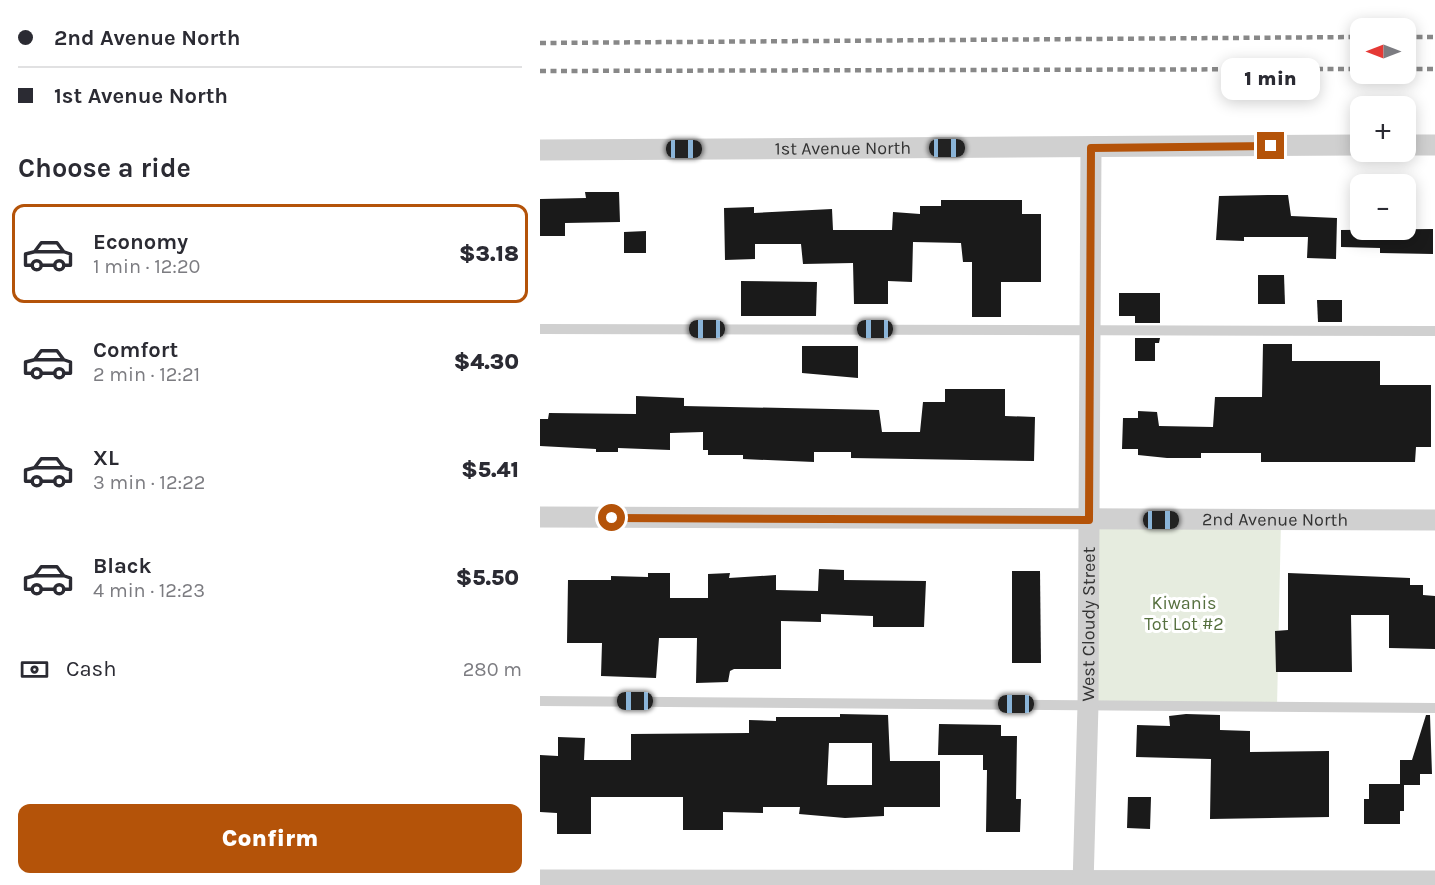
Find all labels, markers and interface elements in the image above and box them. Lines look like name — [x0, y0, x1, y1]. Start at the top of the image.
north arrow — [1350, 18, 1416, 84]
map controls — [1350, 18, 1416, 240]
text: 2nd Avenue North — [54, 25, 240, 51]
callout: 1 min — [1222, 59, 1320, 101]
text: 1 min — [1244, 67, 1297, 90]
text: 1st Avenue North — [54, 83, 228, 109]
button: + — [1350, 96, 1416, 162]
route end — [1257, 132, 1284, 159]
street label: 1st Avenue North — [775, 137, 911, 160]
car — [929, 139, 965, 157]
car — [666, 140, 702, 158]
text: Choose a ride — [18, 152, 191, 184]
button: − — [1350, 174, 1416, 240]
icon: car — [21, 227, 75, 281]
text: Economy — [93, 229, 188, 255]
text: $3.18 — [459, 241, 519, 267]
text: 1 min · 12:20 — [93, 255, 200, 278]
car — [689, 320, 725, 338]
car — [857, 320, 893, 338]
icon: car — [21, 335, 75, 389]
text: Comfort — [93, 337, 178, 363]
text: $4.30 — [454, 349, 519, 375]
text: 2 min · 12:21 — [93, 363, 200, 386]
icon: car — [21, 443, 75, 497]
text: XL — [93, 445, 119, 471]
text: $5.41 — [461, 457, 519, 483]
text: 3 min · 12:22 — [93, 471, 205, 494]
route start — [598, 504, 625, 531]
street label: 2nd Avenue North — [1202, 508, 1348, 531]
car — [1143, 511, 1179, 529]
street label: West Cloudy Street — [1077, 546, 1100, 702]
icon: car — [21, 551, 75, 605]
text: Black — [93, 553, 152, 579]
text: $5.50 — [456, 565, 519, 591]
text: 4 min · 12:23 — [93, 579, 205, 602]
park label: Kiwanis Tot Lot #2 — [1144, 592, 1224, 635]
icon: cash — [18, 653, 51, 686]
text: Cash — [66, 656, 116, 682]
text: 280 m — [463, 658, 522, 681]
car — [617, 692, 653, 710]
car — [998, 695, 1034, 713]
button: Confirm — [18, 804, 522, 873]

